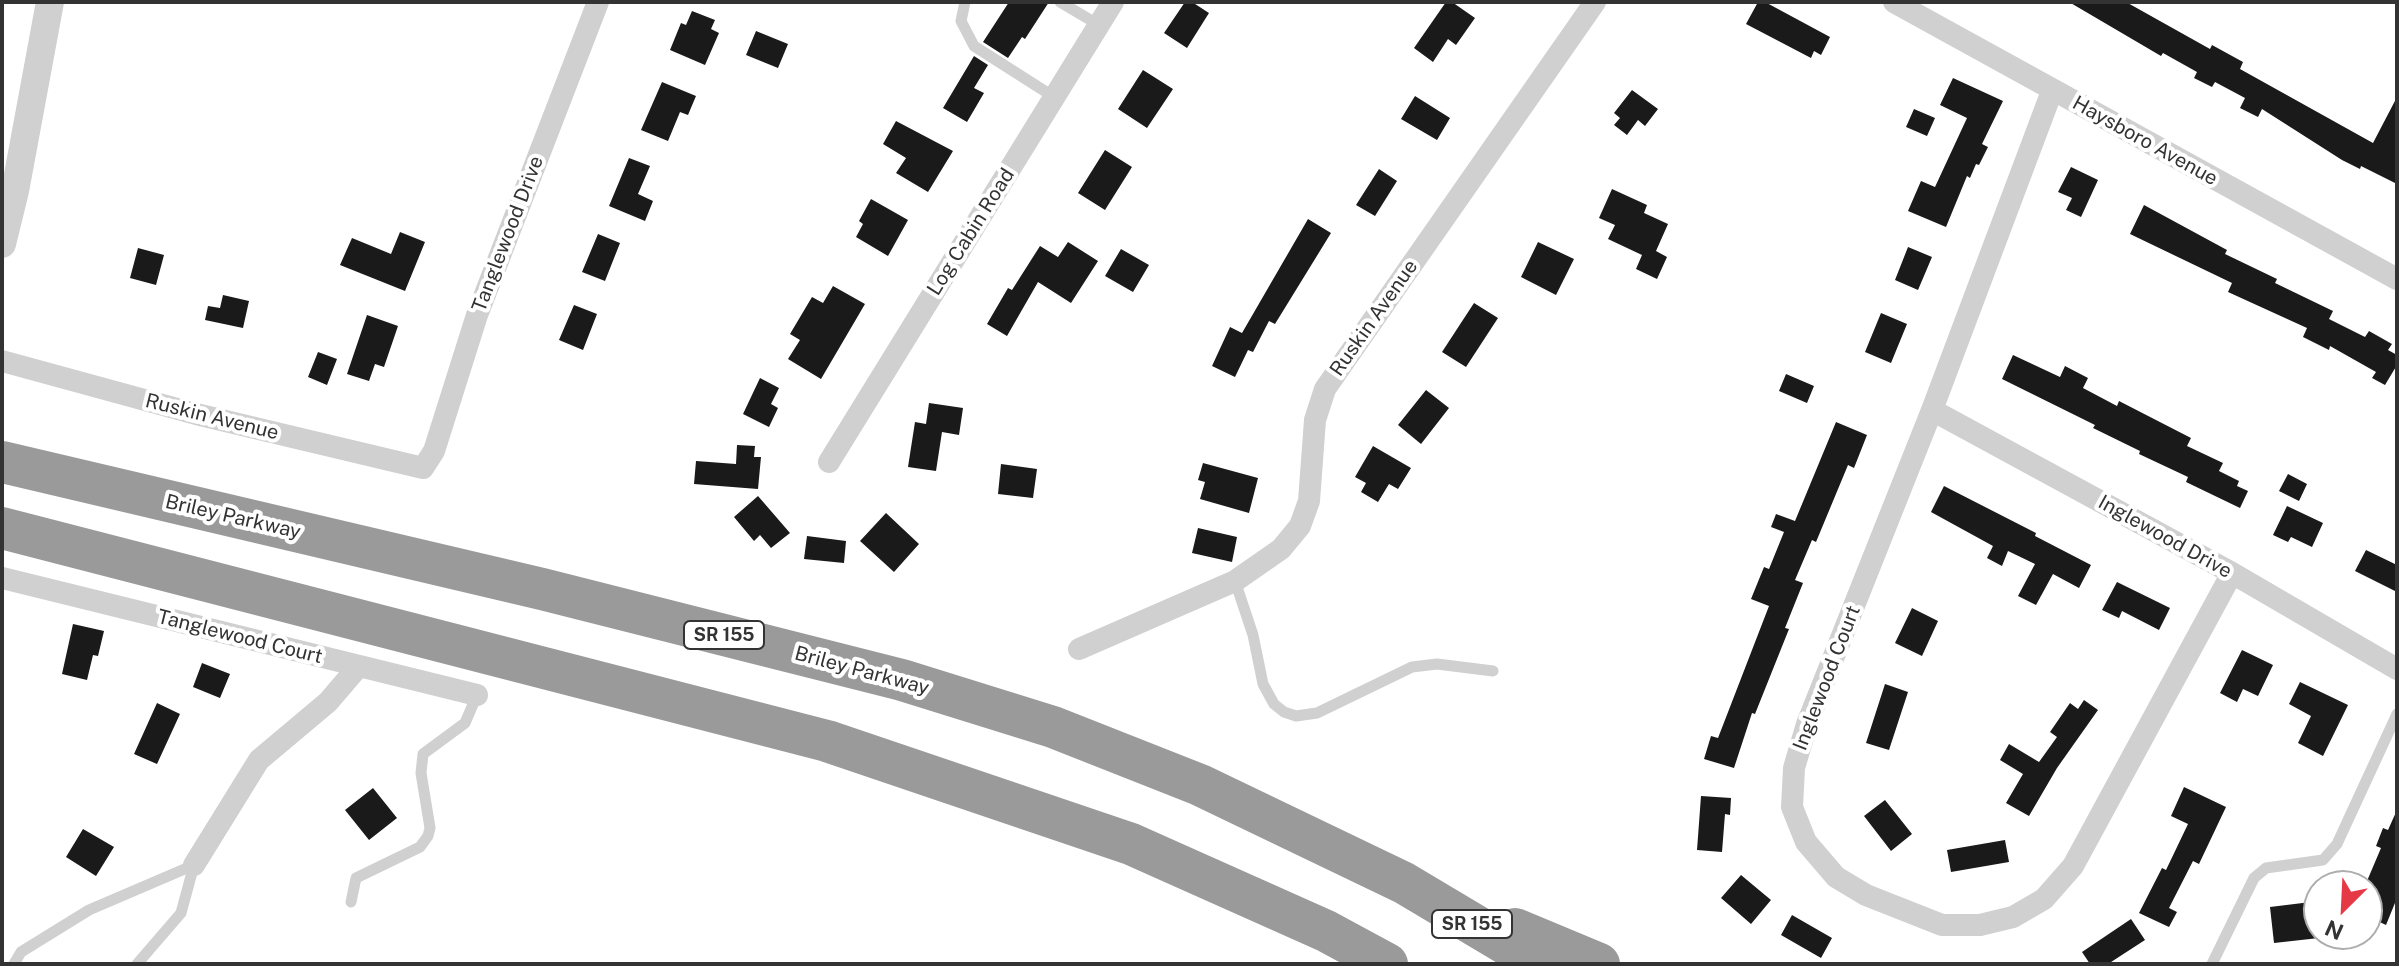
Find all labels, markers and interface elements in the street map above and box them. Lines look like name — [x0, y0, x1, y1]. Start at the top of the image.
street label: Haysboro Avenue — [2068, 91, 2222, 191]
street label: Tanglewood Drive — [467, 153, 549, 315]
street label: Log Cabin Road — [922, 164, 1020, 300]
street label: Ruskin Avenue — [1325, 255, 1423, 381]
street label: Ruskin Avenue — [143, 389, 281, 445]
street label: Briley Parkway — [163, 490, 303, 544]
street label: Inglewood Drive — [2094, 490, 2236, 584]
street label: Inglewood Court — [1788, 602, 1866, 754]
street label: Tanglewood Court — [155, 605, 325, 669]
road number: SR 155 — [684, 621, 764, 649]
street label: Briley Parkway — [792, 642, 932, 700]
north arrow — [2303, 870, 2383, 950]
road number: SR 155 — [1432, 910, 1512, 938]
text: N — [2321, 915, 2347, 945]

